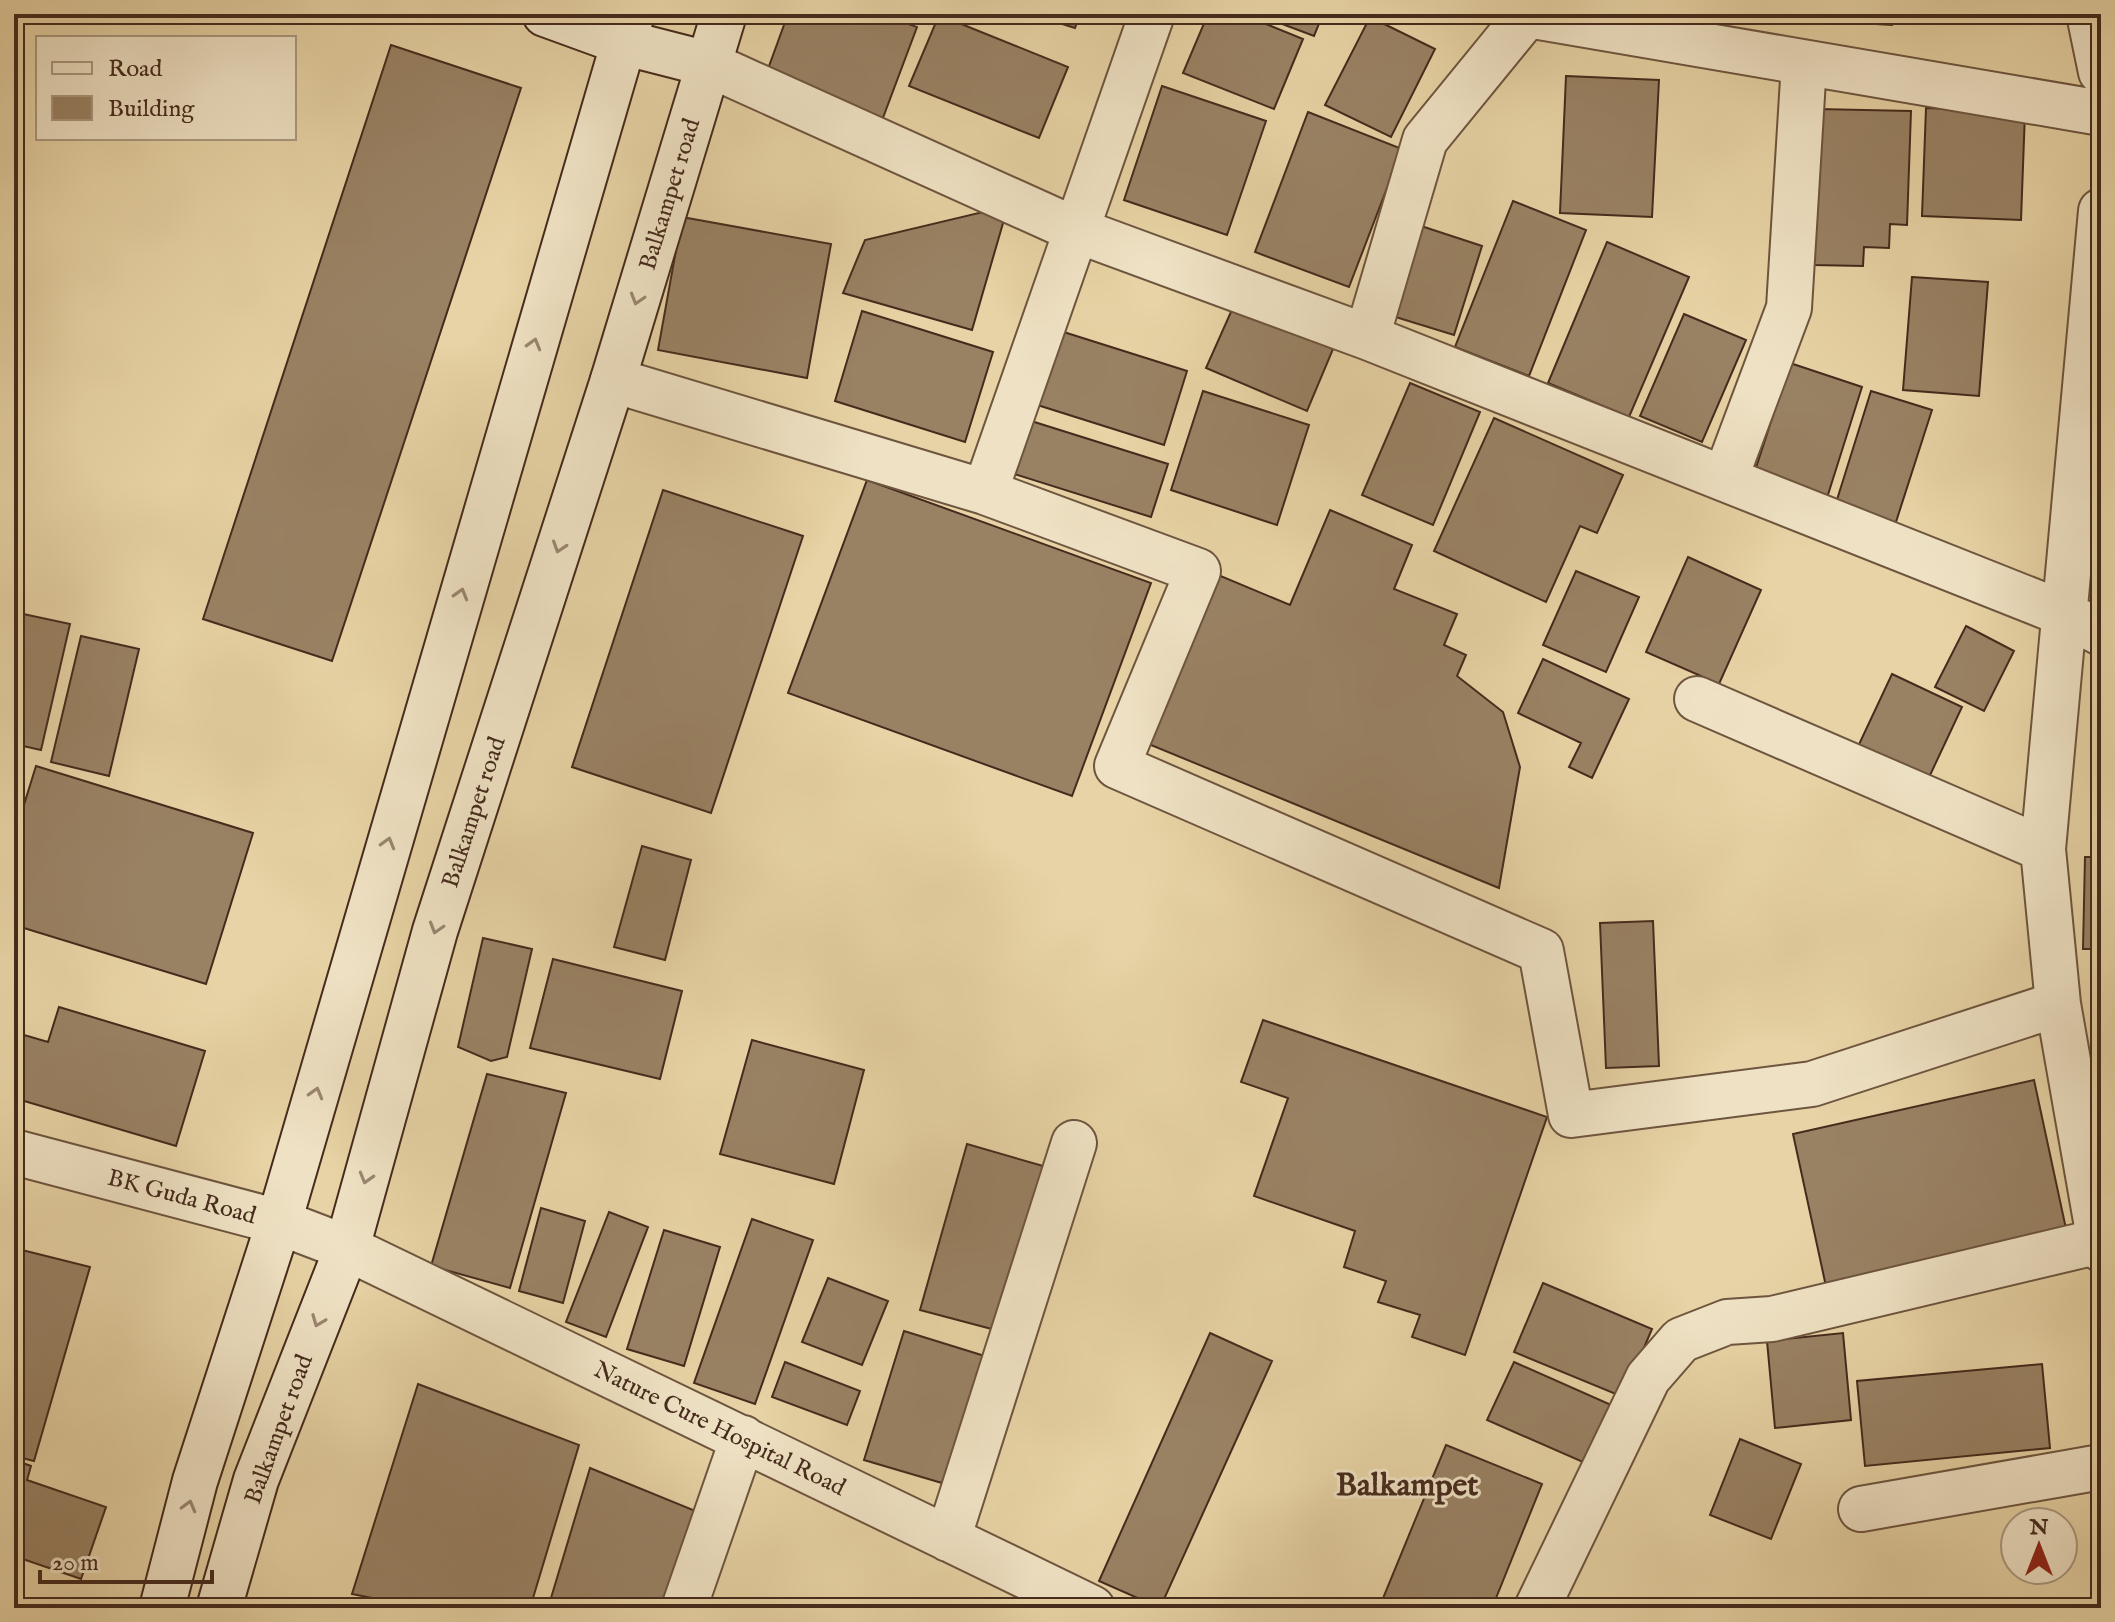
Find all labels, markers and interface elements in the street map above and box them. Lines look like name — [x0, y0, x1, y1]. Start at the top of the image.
legend — [36, 36, 296, 140]
text: Road — [108, 54, 162, 85]
text: Building — [108, 94, 195, 125]
street label: Balkampet road — [633, 115, 708, 274]
one-way arrow — [630, 292, 646, 306]
one-way arrow — [525, 338, 541, 351]
one-way arrow — [552, 540, 568, 554]
one-way arrow — [452, 587, 468, 601]
street label: Balkampet road — [435, 733, 513, 892]
one-way arrow — [379, 837, 395, 851]
one-way arrow — [429, 920, 445, 934]
one-way arrow — [307, 1086, 323, 1100]
street label: BK Guda Road — [104, 1163, 259, 1232]
one-way arrow — [359, 1171, 375, 1185]
one-way arrow — [311, 1313, 328, 1327]
street label: Balkampet road — [238, 1350, 321, 1509]
street label: Nature Cure Hospital Road — [588, 1355, 851, 1504]
district label: Balkampet — [1336, 1466, 1478, 1507]
one-way arrow — [180, 1499, 196, 1513]
north arrow — [1999, 1506, 2079, 1586]
text: N — [2028, 1514, 2049, 1542]
scale bar — [40, 1534, 212, 1584]
text: 20 m — [52, 1548, 99, 1579]

